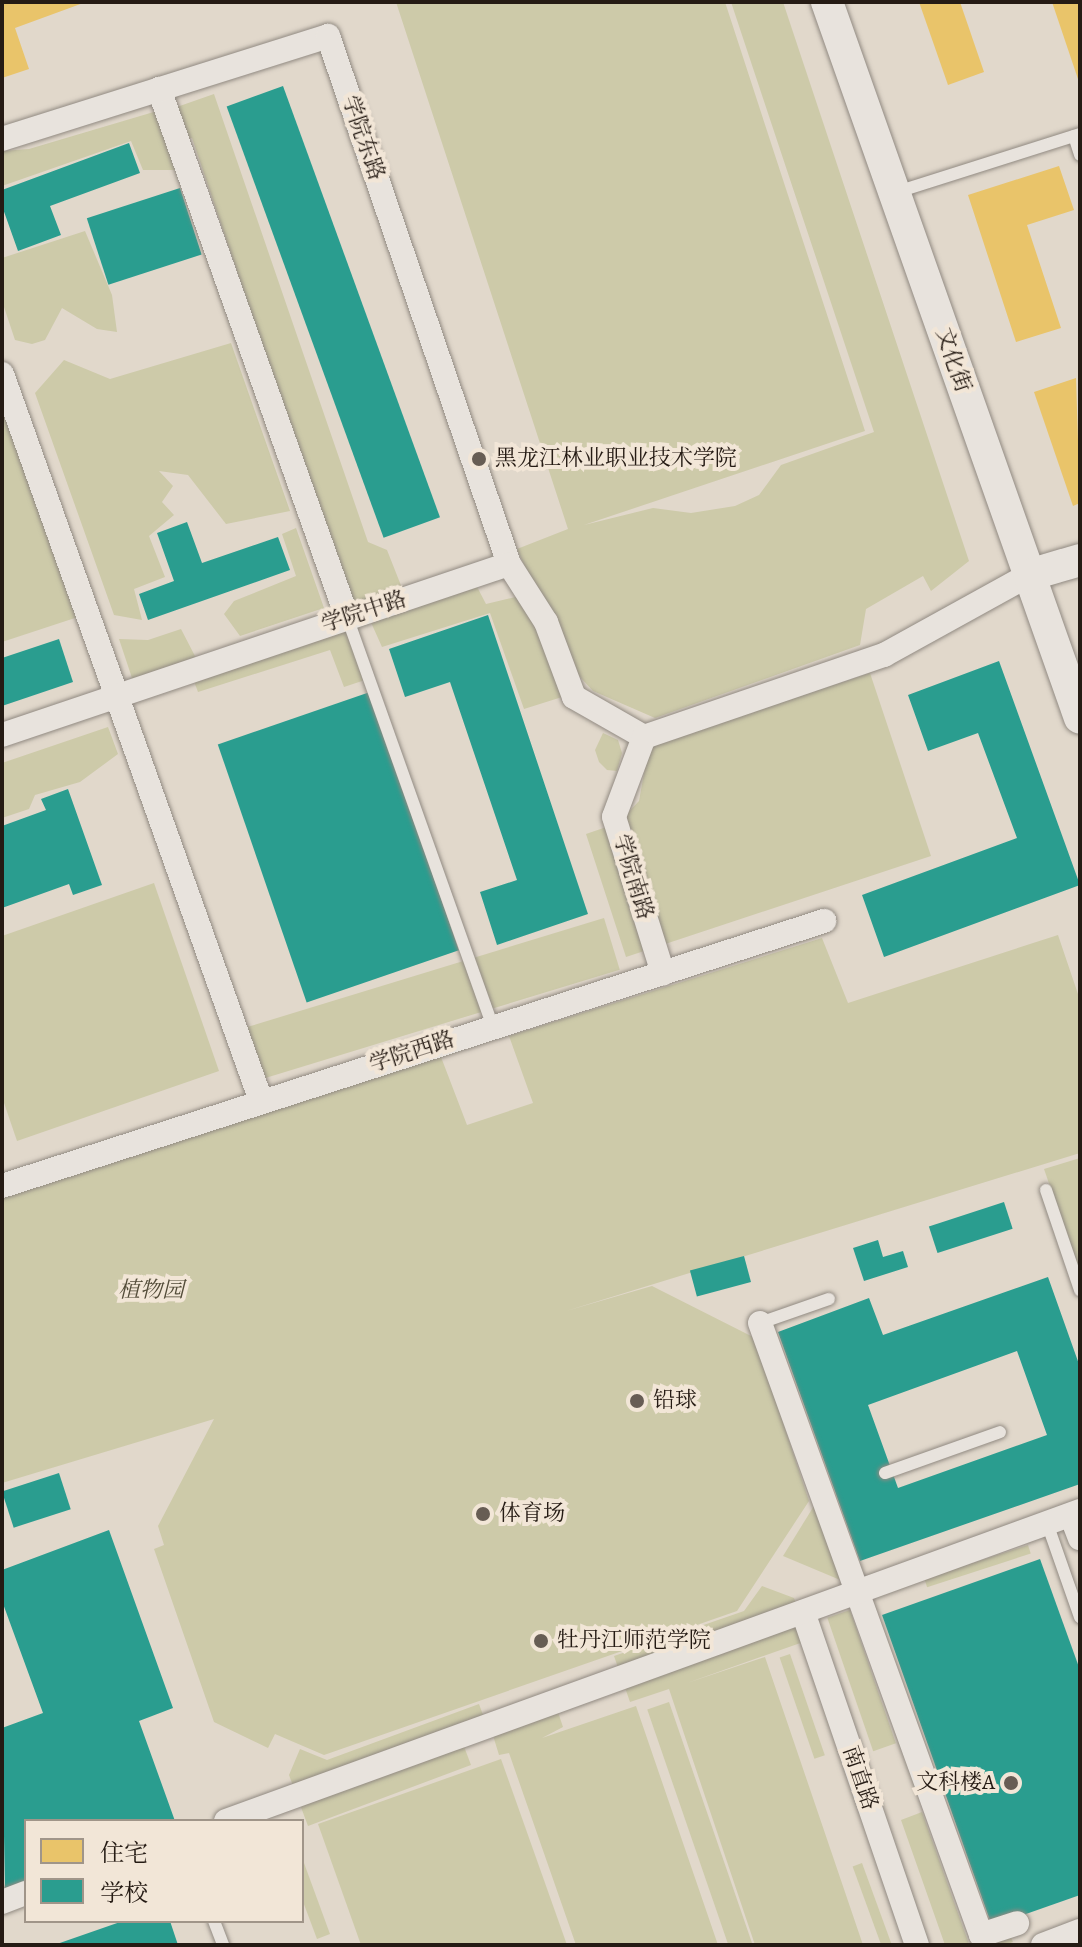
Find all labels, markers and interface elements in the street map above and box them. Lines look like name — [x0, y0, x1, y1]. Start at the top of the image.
street label: 学院东路 — [336, 92, 390, 184]
street label: 文化街 — [930, 325, 976, 395]
place label: 黑龙江林业职业技术学院 — [495, 446, 737, 472]
marker: 黑龙江林业职业技术学院 — [470, 450, 488, 468]
street label: 学院中路 — [318, 586, 410, 638]
street label: 学院南路 — [608, 831, 658, 923]
street label: 学院西路 — [366, 1026, 458, 1078]
park label: 植物园 — [118, 1278, 184, 1304]
place label: 铅球 — [653, 1388, 697, 1414]
marker: 铅球 — [628, 1392, 646, 1410]
place label: 体育场 — [499, 1501, 565, 1527]
marker: 体育场 — [474, 1505, 492, 1523]
place label: 牡丹江师范学院 — [557, 1628, 711, 1654]
marker: 牡丹江师范学院 — [532, 1632, 550, 1650]
street label: 南直路 — [837, 1743, 883, 1813]
place label: 文科楼A — [916, 1770, 995, 1796]
marker: 文科楼A — [1002, 1774, 1020, 1792]
legend — [24, 1819, 304, 1923]
text: 住宅 — [100, 1837, 148, 1869]
text: 学校 — [100, 1877, 148, 1909]

